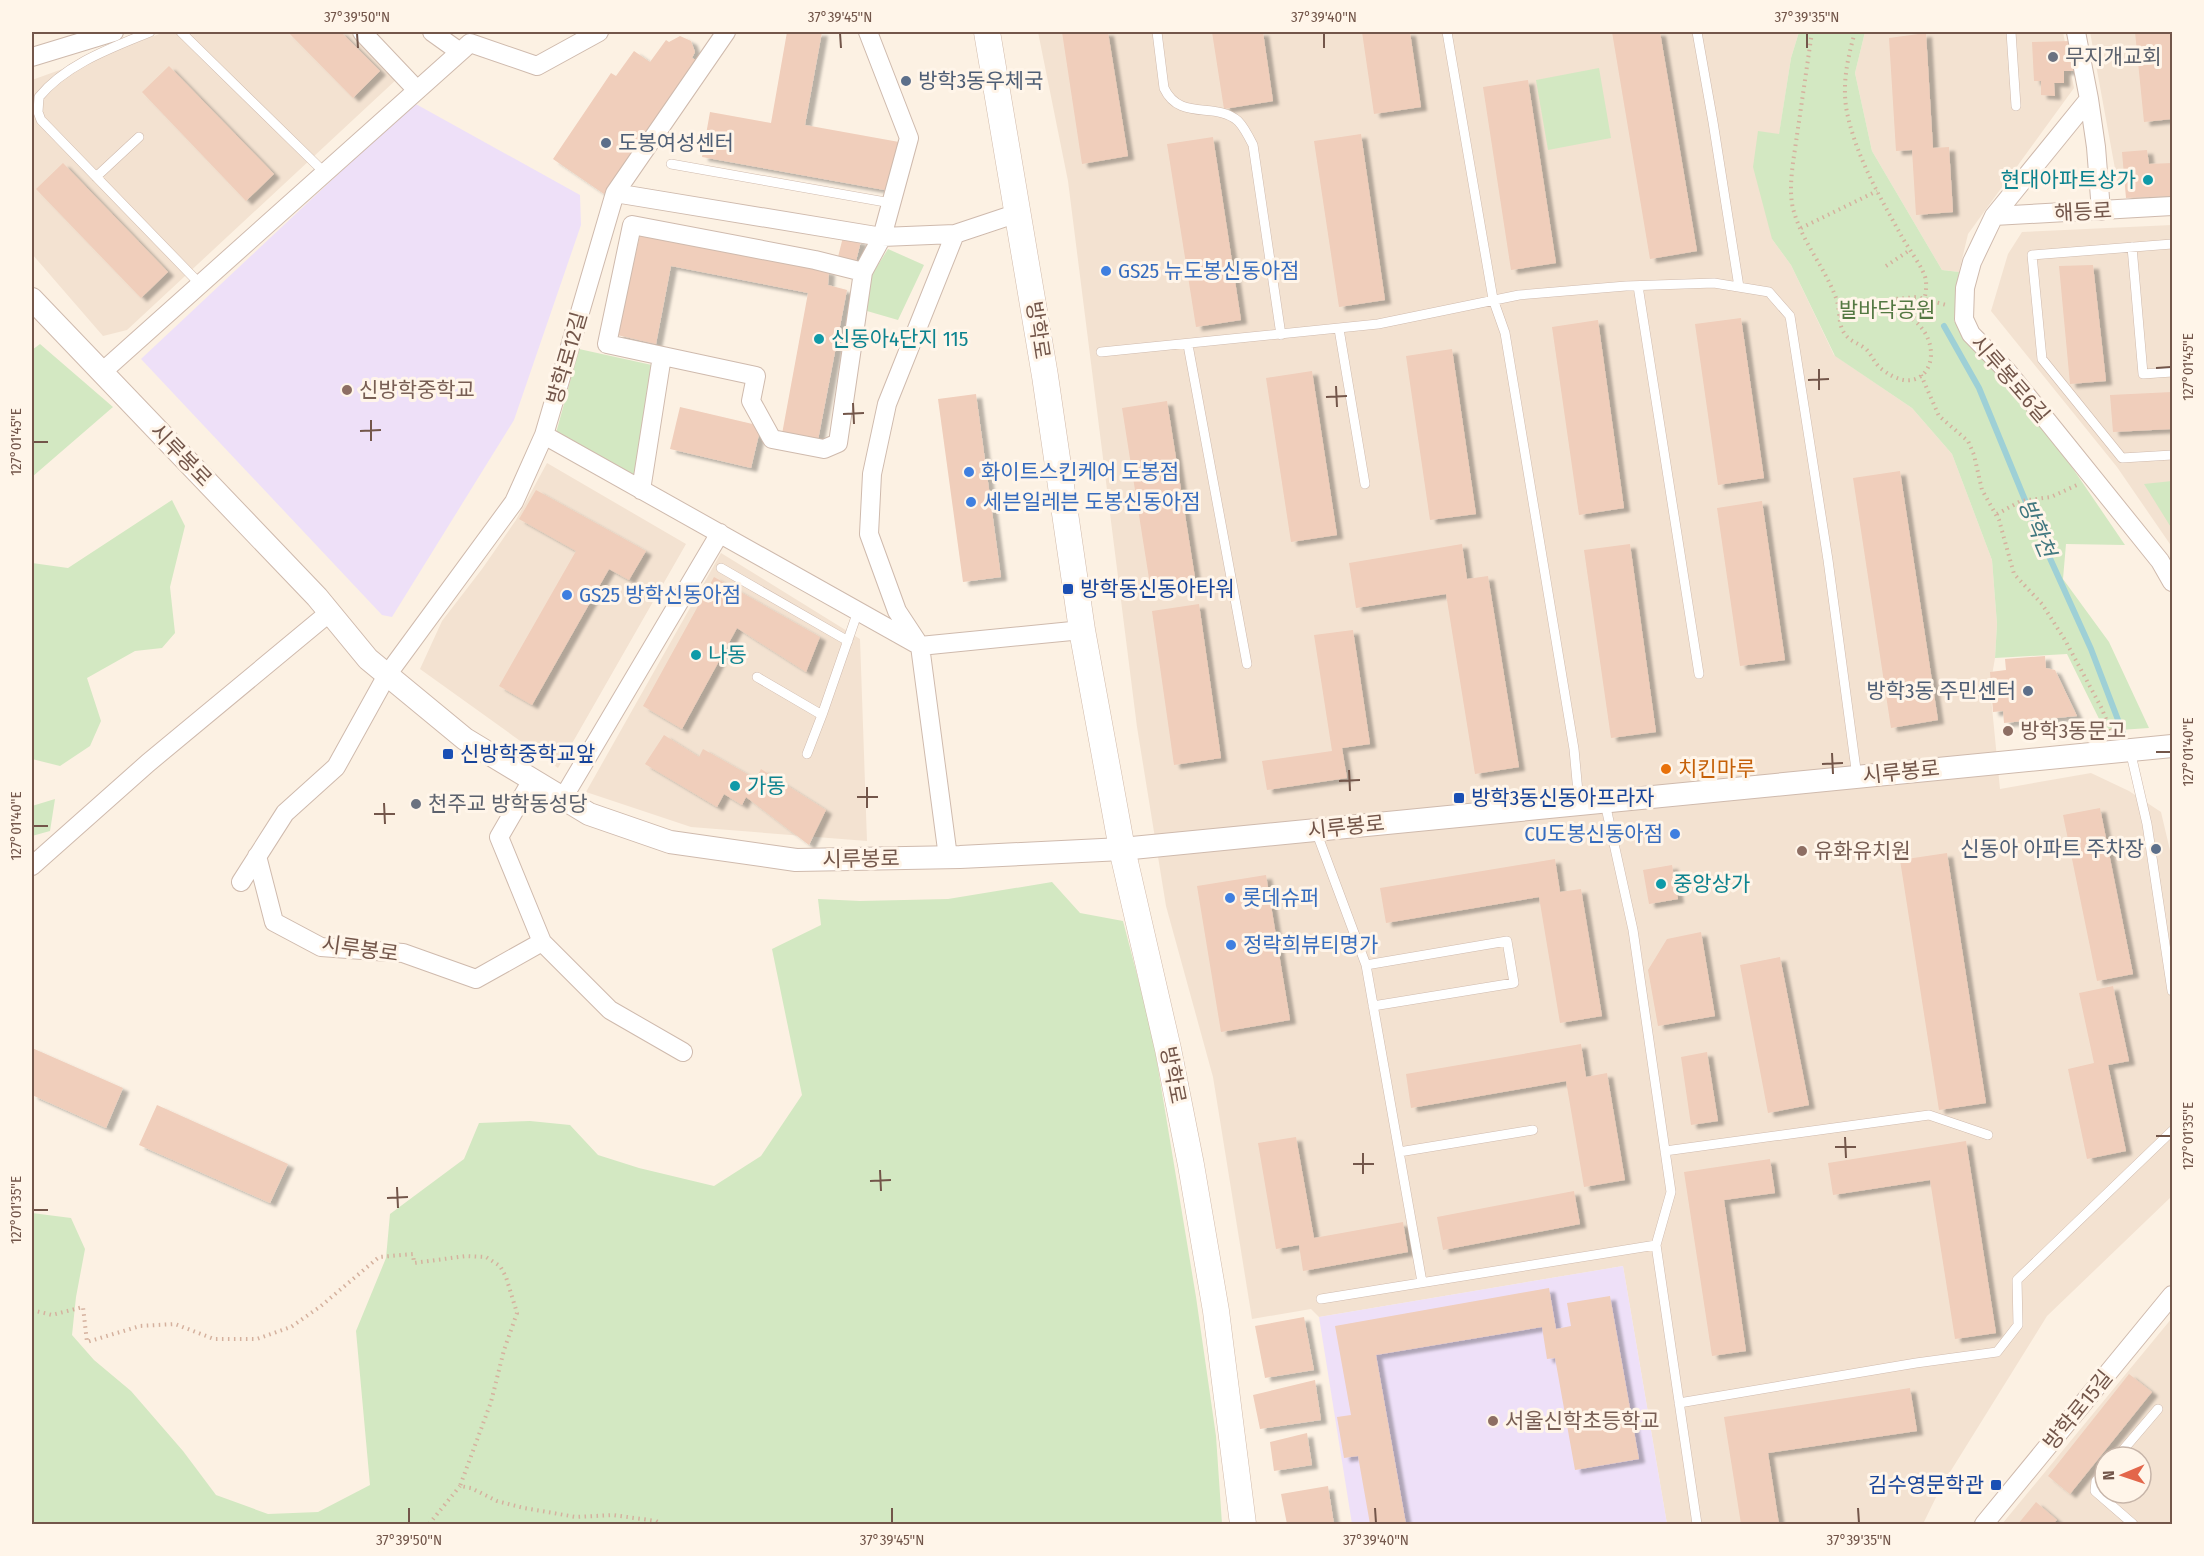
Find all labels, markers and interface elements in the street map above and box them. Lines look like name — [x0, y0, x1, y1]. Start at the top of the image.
text: 37°39'50"N — [324, 8, 390, 26]
text: 37°39'45"N — [808, 8, 872, 26]
text: 37°39'40"N — [1291, 8, 1357, 26]
text: 37°39'35"N — [1775, 8, 1839, 26]
place label: 무지개교회 — [2065, 44, 2162, 70]
marker: 무지개교회 — [2046, 50, 2060, 64]
place label: 방학3동우체국 — [918, 68, 1043, 94]
marker: 방학3동우체국 — [899, 74, 913, 88]
place label: 도봉여성센터 — [618, 130, 734, 156]
marker: 도봉여성센터 — [599, 136, 613, 150]
place label: 현대아파트상가 — [2001, 167, 2136, 193]
marker: 현대아파트상가 — [2141, 173, 2155, 187]
street label: 해등로 — [2053, 198, 2113, 226]
place label: GS25 뉴도봉신동아점 — [1118, 258, 1299, 284]
marker: GS25 뉴도봉신동아점 — [1099, 264, 1113, 278]
park label: 발바닥공원 — [1839, 297, 1935, 323]
street label: 방학로 — [1021, 299, 1055, 361]
street label: 방학로12길 — [541, 309, 593, 407]
place label: 신동아4단지 115 — [831, 326, 968, 352]
street label: 시루봉로6길 — [1965, 330, 2055, 428]
marker: 신동아4단지 115 — [812, 332, 826, 346]
text: 127°01'45"E — [2179, 333, 2197, 401]
place label: 신방학중학교 — [359, 377, 475, 403]
marker: 신방학중학교 — [340, 383, 354, 397]
text: 127°01'45"E — [7, 408, 25, 476]
street label: 시루봉로 — [145, 418, 217, 492]
place label: 화이트스킨케어 도봉점 — [981, 459, 1179, 485]
marker: 화이트스킨케어 도봉점 — [962, 465, 976, 479]
place label: 세븐일레븐 도봉신동아점 — [983, 489, 1200, 515]
marker: 세븐일레븐 도봉신동아점 — [964, 495, 978, 509]
water label: 방학천 — [2013, 495, 2062, 564]
place label: 방학동신동아타워 — [1080, 576, 1235, 602]
place label: GS25 방학신동아점 — [579, 582, 741, 608]
marker: 방학동신동아타워 — [1061, 582, 1075, 596]
marker: GS25 방학신동아점 — [560, 588, 574, 602]
place label: 나동 — [708, 642, 747, 668]
marker: 나동 — [689, 648, 703, 662]
place label: 방학3동 주민센터 — [1866, 678, 2016, 704]
marker: 방학3동 주민센터 — [2021, 684, 2035, 698]
place label: 방학3동문고 — [2020, 718, 2126, 744]
text: 127°01'40"E — [2179, 718, 2197, 786]
marker: 방학3동문고 — [2001, 724, 2015, 738]
place label: 신방학중학교앞 — [460, 741, 595, 767]
marker: 신방학중학교앞 — [441, 747, 455, 761]
street label: 시루봉로 — [1861, 755, 1941, 789]
place label: 치킨마루 — [1678, 756, 1755, 782]
marker: 치킨마루 — [1659, 762, 1673, 776]
place label: 가동 — [747, 773, 786, 799]
marker: 가동 — [728, 779, 742, 793]
place label: 방학3동신동아프라자 — [1471, 785, 1654, 811]
place label: 천주교 방학동성당 — [428, 791, 588, 817]
marker: 방학3동신동아프라자 — [1452, 791, 1466, 805]
text: 127°01'40"E — [7, 792, 25, 860]
marker: 천주교 방학동성당 — [409, 797, 423, 811]
street label: 시루봉로 — [1306, 810, 1386, 844]
place label: CU도봉신동아점 — [1524, 821, 1663, 847]
marker: CU도봉신동아점 — [1668, 827, 1682, 841]
place label: 신동아 아파트 주차장 — [1960, 836, 2144, 862]
place label: 유화유치원 — [1814, 838, 1911, 864]
marker: 신동아 아파트 주차장 — [2149, 842, 2163, 856]
marker: 유화유치원 — [1795, 844, 1809, 858]
street label: 시루봉로 — [822, 845, 900, 873]
place label: 중앙상가 — [1673, 871, 1750, 897]
marker: 중앙상가 — [1654, 877, 1668, 891]
place label: 롯데슈퍼 — [1242, 885, 1319, 911]
marker: 롯데슈퍼 — [1223, 891, 1237, 905]
street label: 시루봉로 — [320, 931, 400, 967]
place label: 정락희뷰티명가 — [1243, 932, 1378, 958]
marker: 정락희뷰티명가 — [1224, 938, 1238, 952]
street label: 방학로 — [1155, 1044, 1191, 1106]
text: 127°01'35"E — [2179, 1102, 2197, 1170]
text: 127°01'35"E — [7, 1176, 25, 1244]
street label: 방학로15길 — [2038, 1365, 2118, 1455]
place label: 서울신학초등학교 — [1505, 1408, 1660, 1434]
marker: 서울신학초등학교 — [1486, 1414, 1500, 1428]
north arrow — [2093, 1445, 2153, 1505]
text: N — [2099, 1470, 2118, 1481]
place label: 김수영문학관 — [1868, 1472, 1984, 1498]
marker: 김수영문학관 — [1989, 1478, 2003, 1492]
text: 37°39'50"N — [376, 1531, 442, 1549]
text: 37°39'45"N — [860, 1531, 924, 1549]
text: 37°39'40"N — [1343, 1531, 1409, 1549]
text: 37°39'35"N — [1827, 1531, 1891, 1549]

